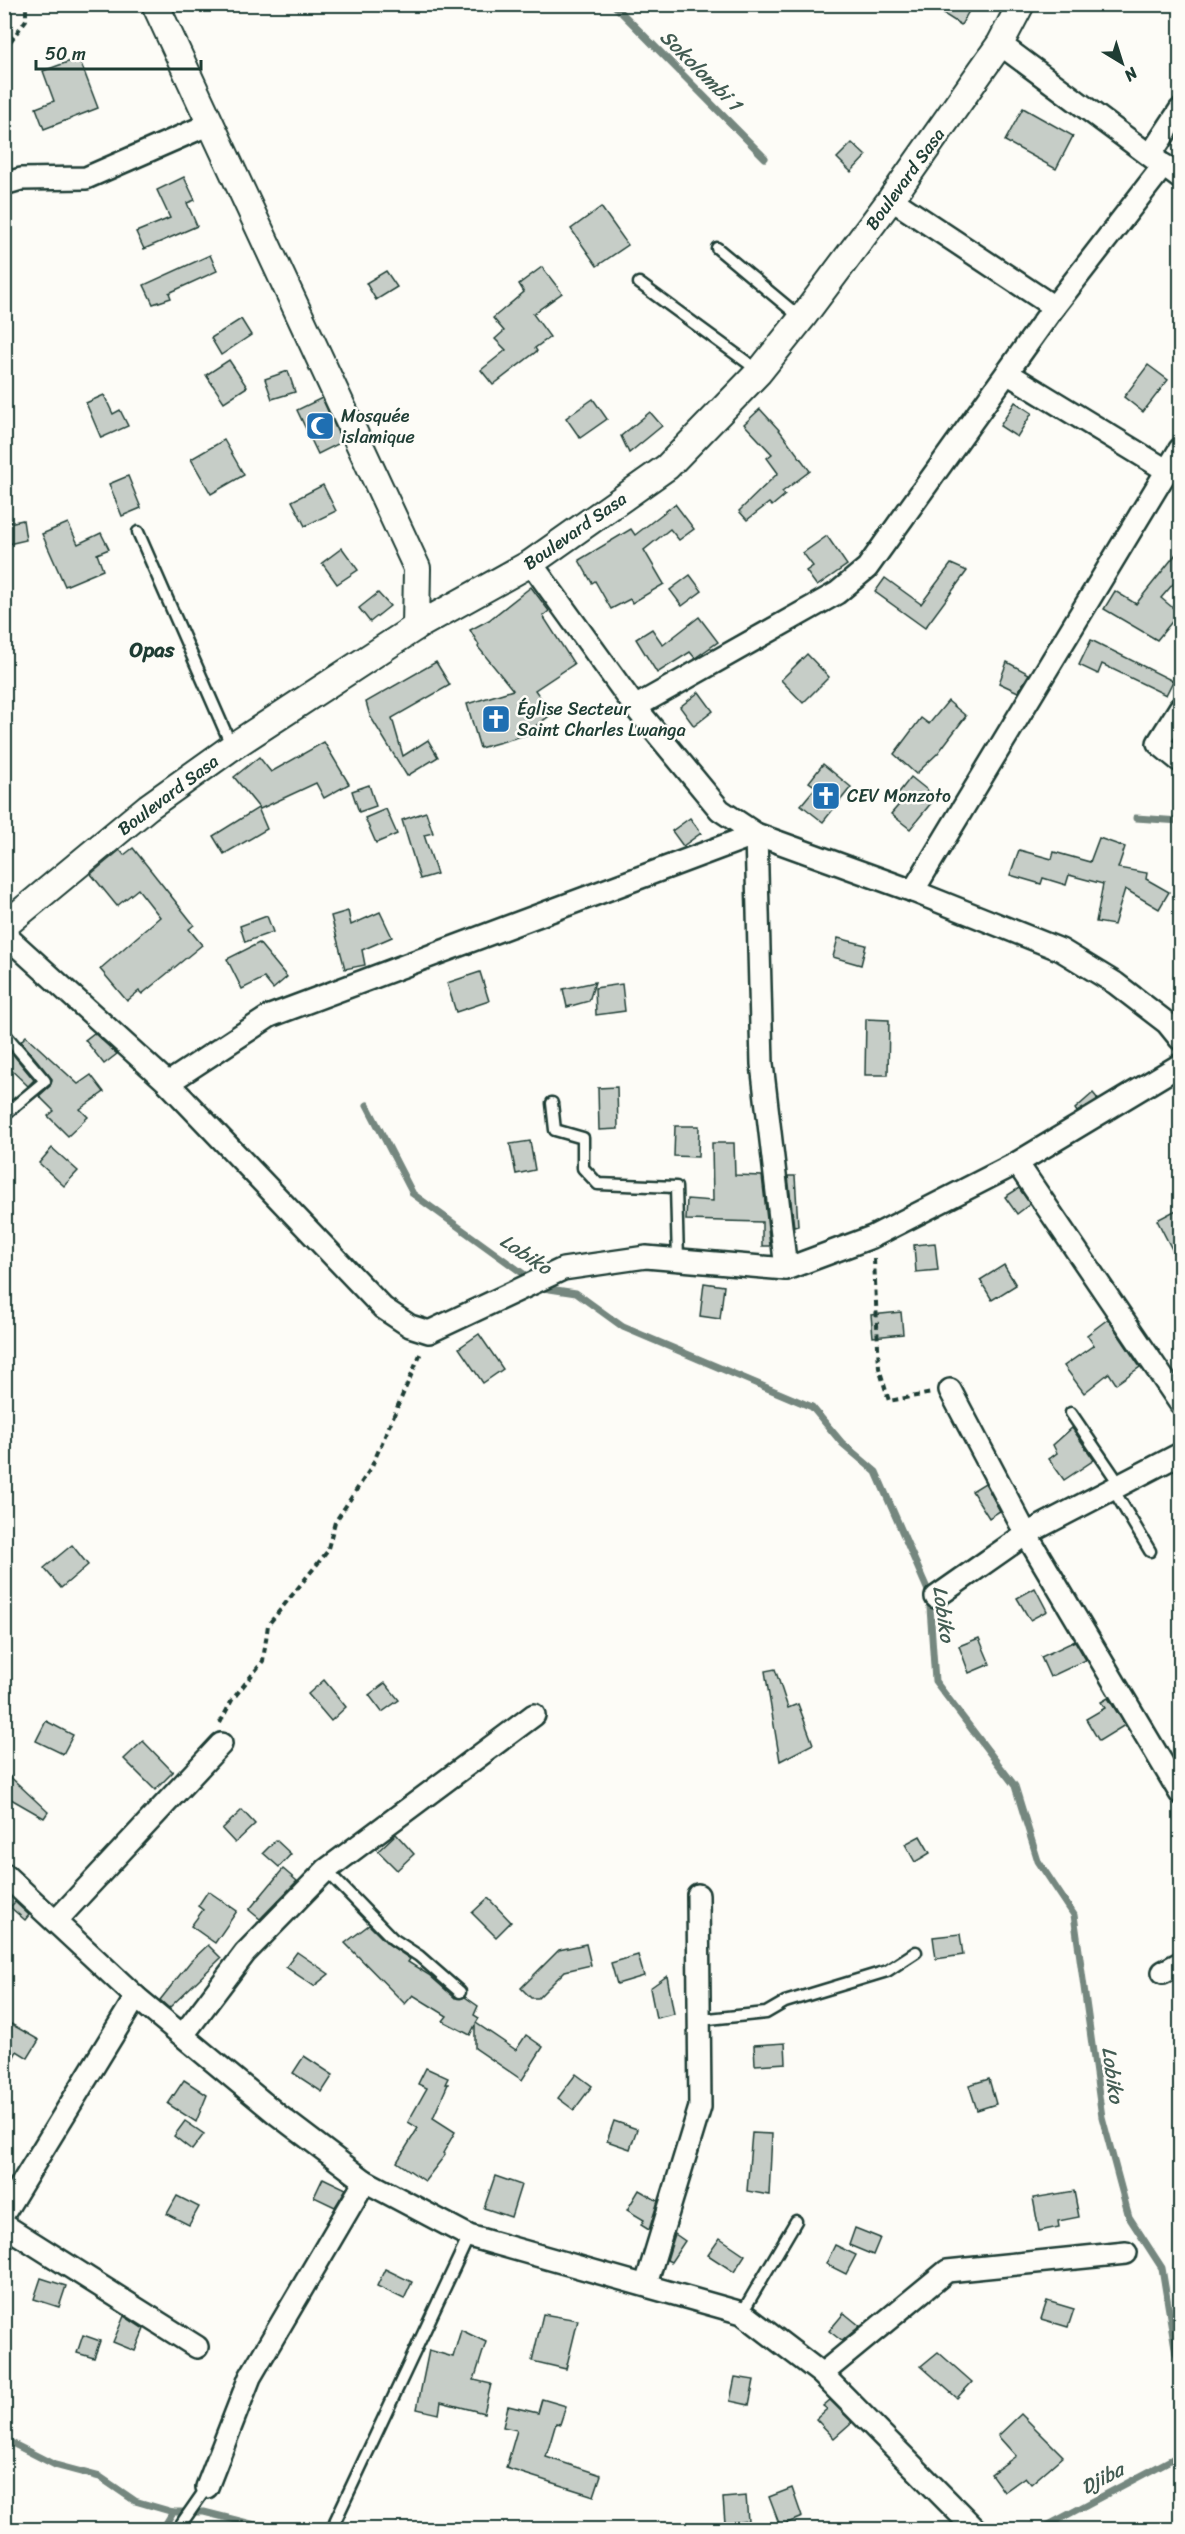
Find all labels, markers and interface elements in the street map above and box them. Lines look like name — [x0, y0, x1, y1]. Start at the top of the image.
water label: Sokolombi 1 — [651, 21, 752, 121]
scale bar — [36, 33, 201, 71]
north arrow — [1092, 33, 1152, 93]
text: 50 m — [45, 38, 86, 70]
text: N — [1117, 59, 1145, 90]
street label: Boulevard Sasa — [857, 121, 953, 237]
place label: Mosquée islamique — [341, 400, 415, 453]
mosque icon: Mosquée islamique — [304, 410, 336, 442]
street label: Boulevard Sasa — [516, 483, 634, 579]
district label: Opas — [130, 631, 175, 669]
place label: Église Secteur Saint Charles Lwanga — [517, 693, 686, 746]
church icon: Église Secteur Saint Charles Lwanga — [480, 703, 512, 735]
street label: Boulevard Sasa — [110, 746, 226, 844]
church icon: CEV Monzoto — [810, 780, 842, 812]
place label: CEV Monzoto — [847, 780, 951, 812]
water label: Lobiko — [493, 1224, 560, 1285]
water label: Lobiko — [922, 1584, 965, 1646]
water label: Lobiko — [1091, 2045, 1134, 2107]
water label: Djiba — [1074, 2451, 1133, 2504]

